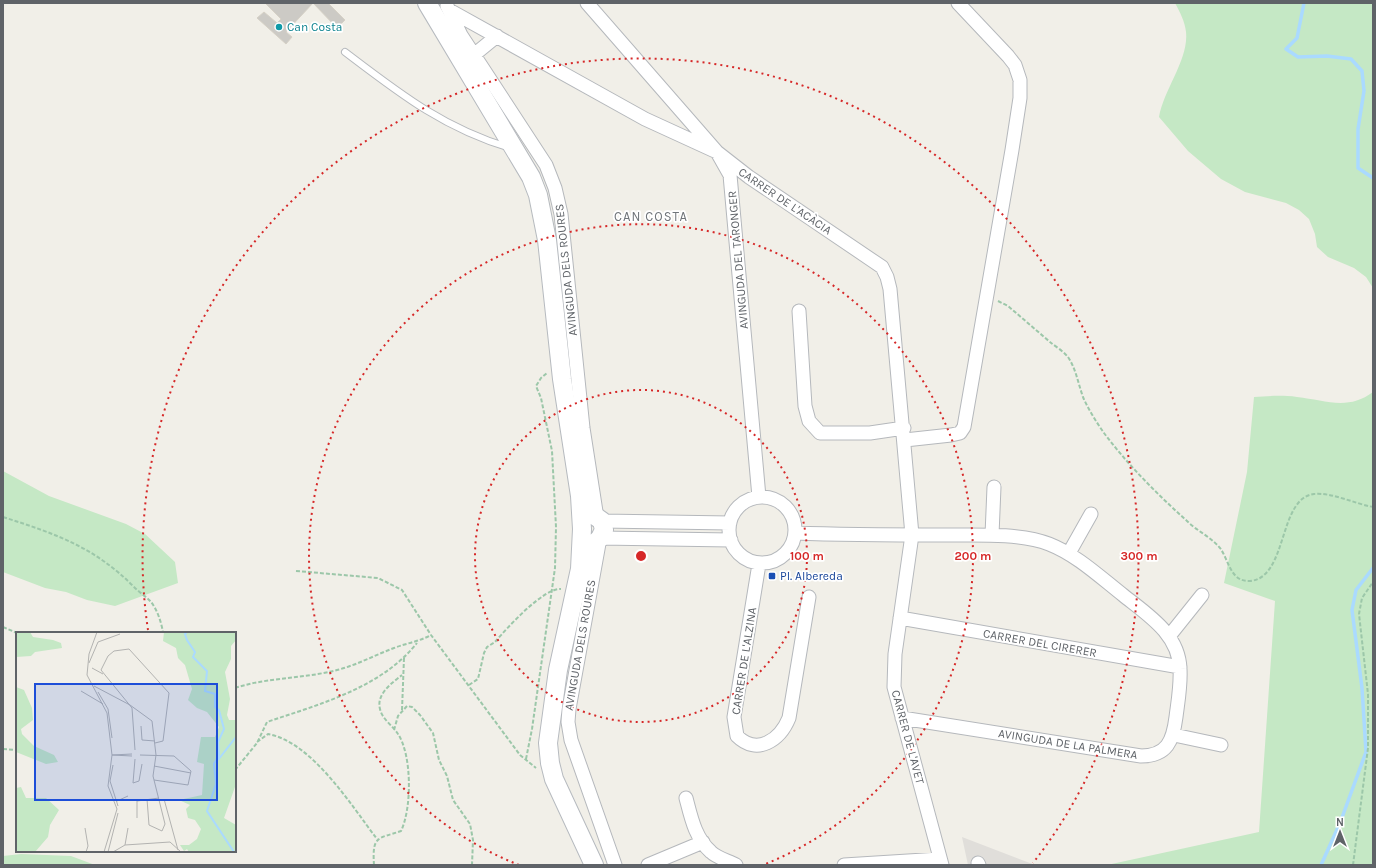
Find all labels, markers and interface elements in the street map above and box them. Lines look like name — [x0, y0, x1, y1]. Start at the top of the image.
place label: Can Costa — [287, 20, 342, 34]
marker: Can Costa — [274, 22, 284, 32]
street label: CARRER DE L'ACÀCIA — [736, 164, 835, 237]
street label: AVINGUDA DEL TARONGER — [725, 190, 751, 330]
street label: AVINGUDA DELS ROURES — [552, 203, 580, 337]
district label: CAN COSTA — [614, 209, 688, 224]
centre of rings — [634, 549, 648, 563]
text: 100 m — [790, 549, 824, 563]
text: 200 m — [955, 549, 991, 563]
text: 300 m — [1120, 549, 1158, 563]
place label: Pl. Albereda — [780, 569, 843, 583]
marker: Pl. Albereda — [767, 571, 777, 581]
street label: AVINGUDA DELS ROURES — [562, 578, 598, 712]
street label: CARRER DE L'ALZINA — [729, 606, 759, 716]
street label: CARRER DEL CIRERER — [982, 626, 1098, 660]
inset map — [16, 632, 236, 852]
street label: CARRER DE L'AVET — [889, 688, 927, 786]
street label: AVINGUDA DE LA PALMERA — [997, 726, 1139, 762]
north arrow — [1320, 812, 1360, 852]
text: N — [1336, 816, 1344, 829]

